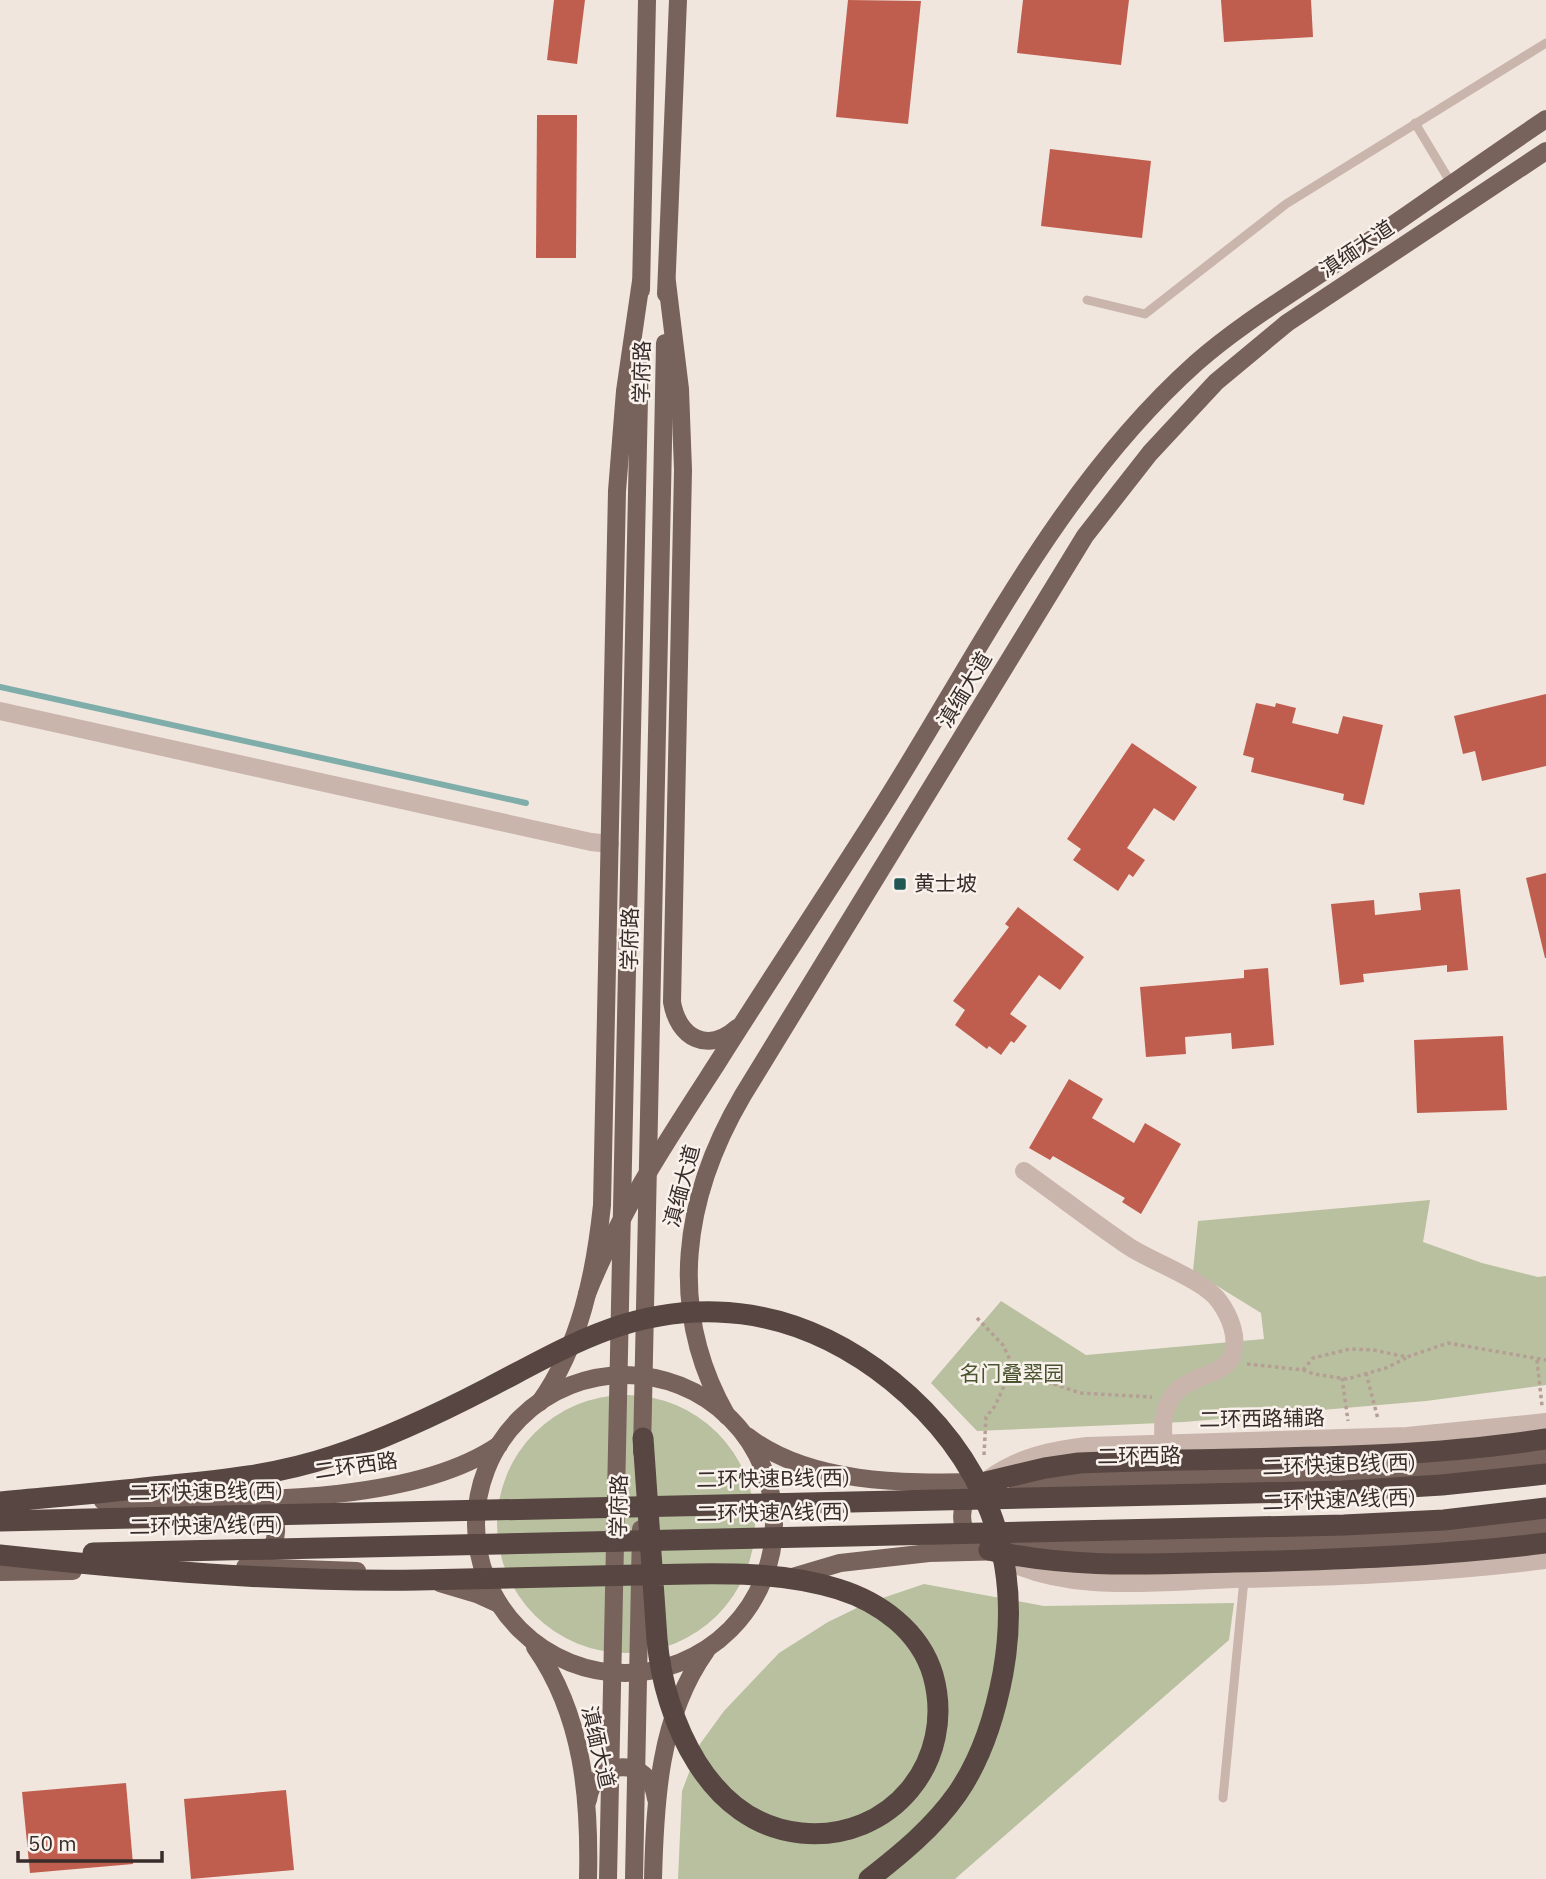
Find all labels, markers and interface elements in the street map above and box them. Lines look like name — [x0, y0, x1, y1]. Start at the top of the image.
street label: 滇缅大道 — [1314, 213, 1399, 283]
street label: 学府路 — [626, 340, 656, 404]
street label: 滇缅大道 — [931, 646, 998, 733]
place label: 黄士坡 — [914, 869, 977, 897]
marker: 黄士坡 — [892, 876, 908, 892]
street label: 学府路 — [614, 907, 644, 971]
street label: 滇缅大道 — [657, 1142, 705, 1230]
park label: 名门叠翠园 — [960, 1359, 1065, 1387]
street label: 二环西路辅路 — [1199, 1403, 1325, 1433]
street label: 二环西路 — [1097, 1440, 1181, 1470]
street label: 二环西路 — [312, 1445, 399, 1485]
street label: 二环快速B线(西) — [1262, 1447, 1416, 1481]
street label: 二环快速B线(西) — [696, 1463, 850, 1493]
street label: 学府路 — [603, 1474, 633, 1538]
street label: 二环快速B线(西) — [129, 1476, 283, 1506]
street label: 二环快速A线(西) — [1262, 1482, 1416, 1516]
street label: 二环快速A线(西) — [696, 1497, 850, 1527]
street label: 二环快速A线(西) — [129, 1510, 283, 1540]
street label: 滇缅大道 — [576, 1703, 622, 1791]
scale bar — [18, 1820, 161, 1864]
text: 50 m — [28, 1829, 77, 1857]

